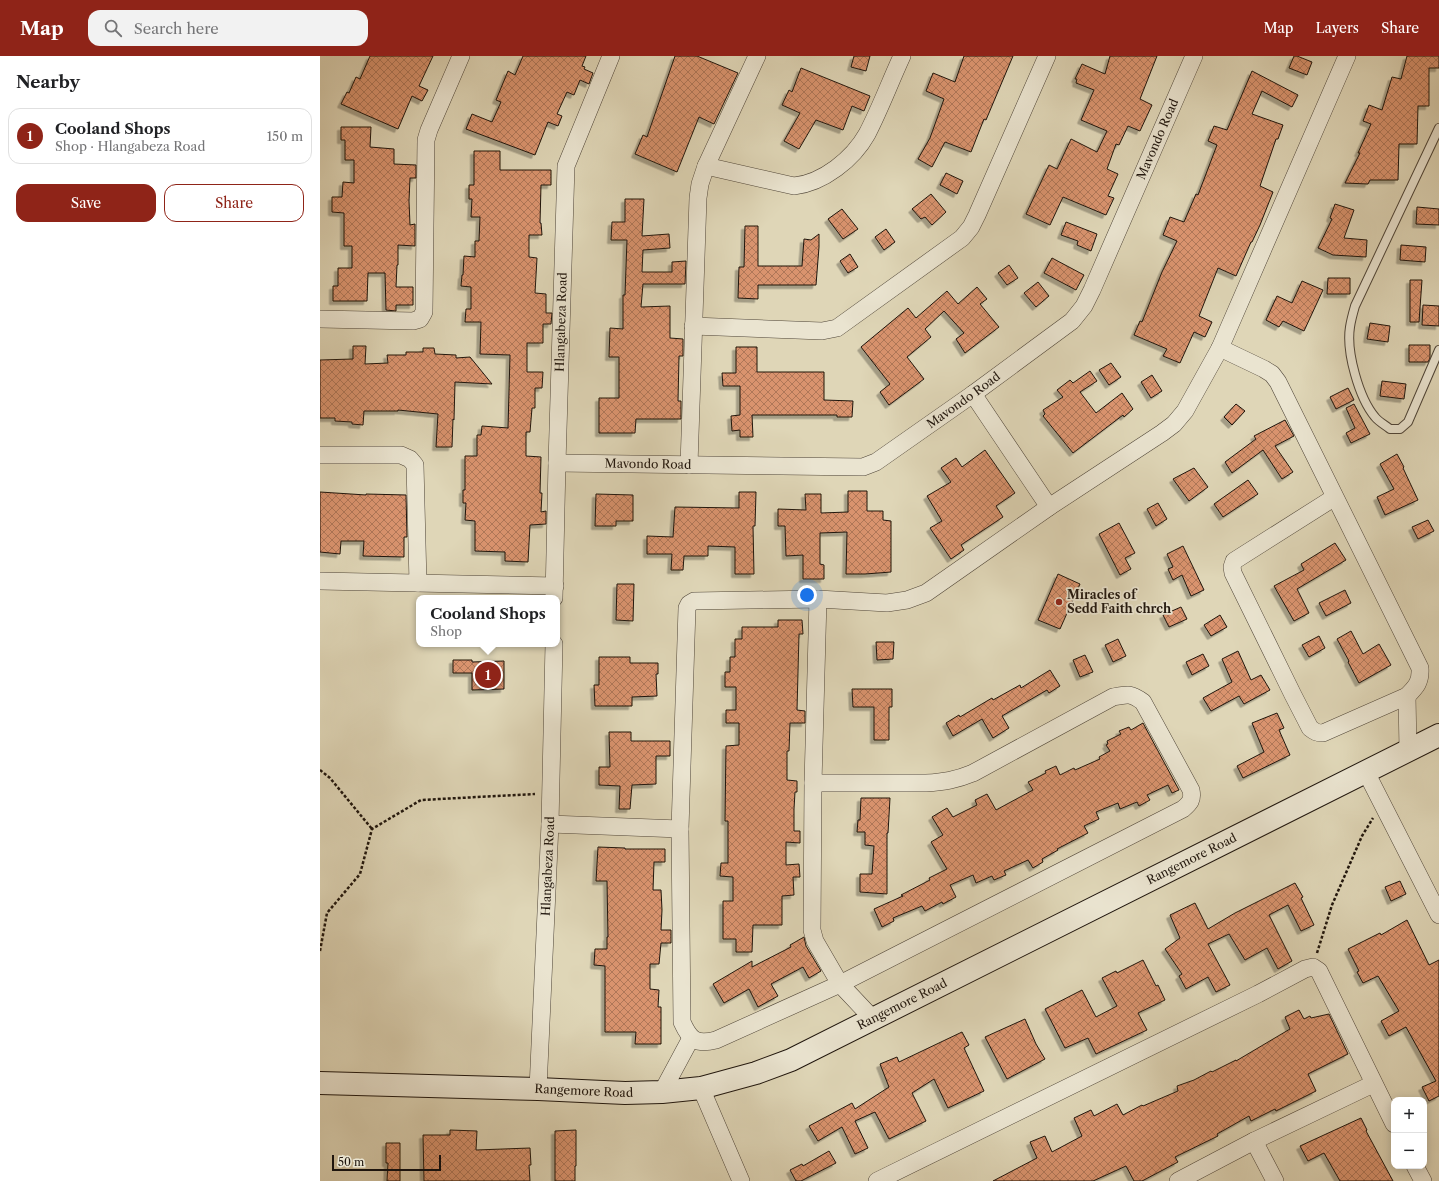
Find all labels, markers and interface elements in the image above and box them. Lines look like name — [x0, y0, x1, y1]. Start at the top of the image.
search box — [88, 10, 368, 46]
text: Map — [20, 17, 64, 40]
icon: search — [102, 17, 124, 39]
text: Search here — [134, 19, 219, 38]
text: Map — [1263, 19, 1293, 37]
text: Layers — [1315, 19, 1359, 37]
text: Share — [1381, 19, 1419, 37]
text: Nearby — [16, 72, 80, 92]
street label: Mavondo Road — [1133, 96, 1182, 182]
text: Cooland Shops — [55, 119, 171, 138]
text: 1 — [27, 128, 33, 144]
text: 150 m — [267, 128, 303, 144]
text: Shop · Hlangabeza Road — [55, 138, 205, 154]
button: Save — [16, 184, 156, 222]
button: Share — [164, 184, 304, 222]
street label: Hlangabeza Road — [552, 271, 570, 372]
street label: Mavondo Road — [924, 368, 1003, 431]
street label: Mavondo Road — [605, 456, 692, 472]
your location — [797, 585, 817, 605]
place label: Miracles of Sedd Faith chrch — [1067, 587, 1172, 616]
popup — [416, 595, 560, 647]
marker: Miracles of Sedd Faith chrch — [1054, 597, 1064, 607]
text: Cooland Shops — [430, 604, 546, 623]
text: Shop — [430, 623, 462, 639]
pin: 1 — [475, 660, 501, 690]
street label: Hlangabeza Road — [538, 816, 557, 916]
street label: Rangemore Road — [1144, 829, 1240, 887]
street label: Rangemore Road — [854, 975, 950, 1033]
street label: Rangemore Road — [534, 1081, 634, 1100]
map controls — [1391, 1097, 1427, 1169]
button: + — [1391, 1097, 1427, 1133]
button: − — [1391, 1133, 1427, 1169]
scale bar — [332, 1153, 441, 1172]
text: 50 m — [338, 1155, 364, 1169]

